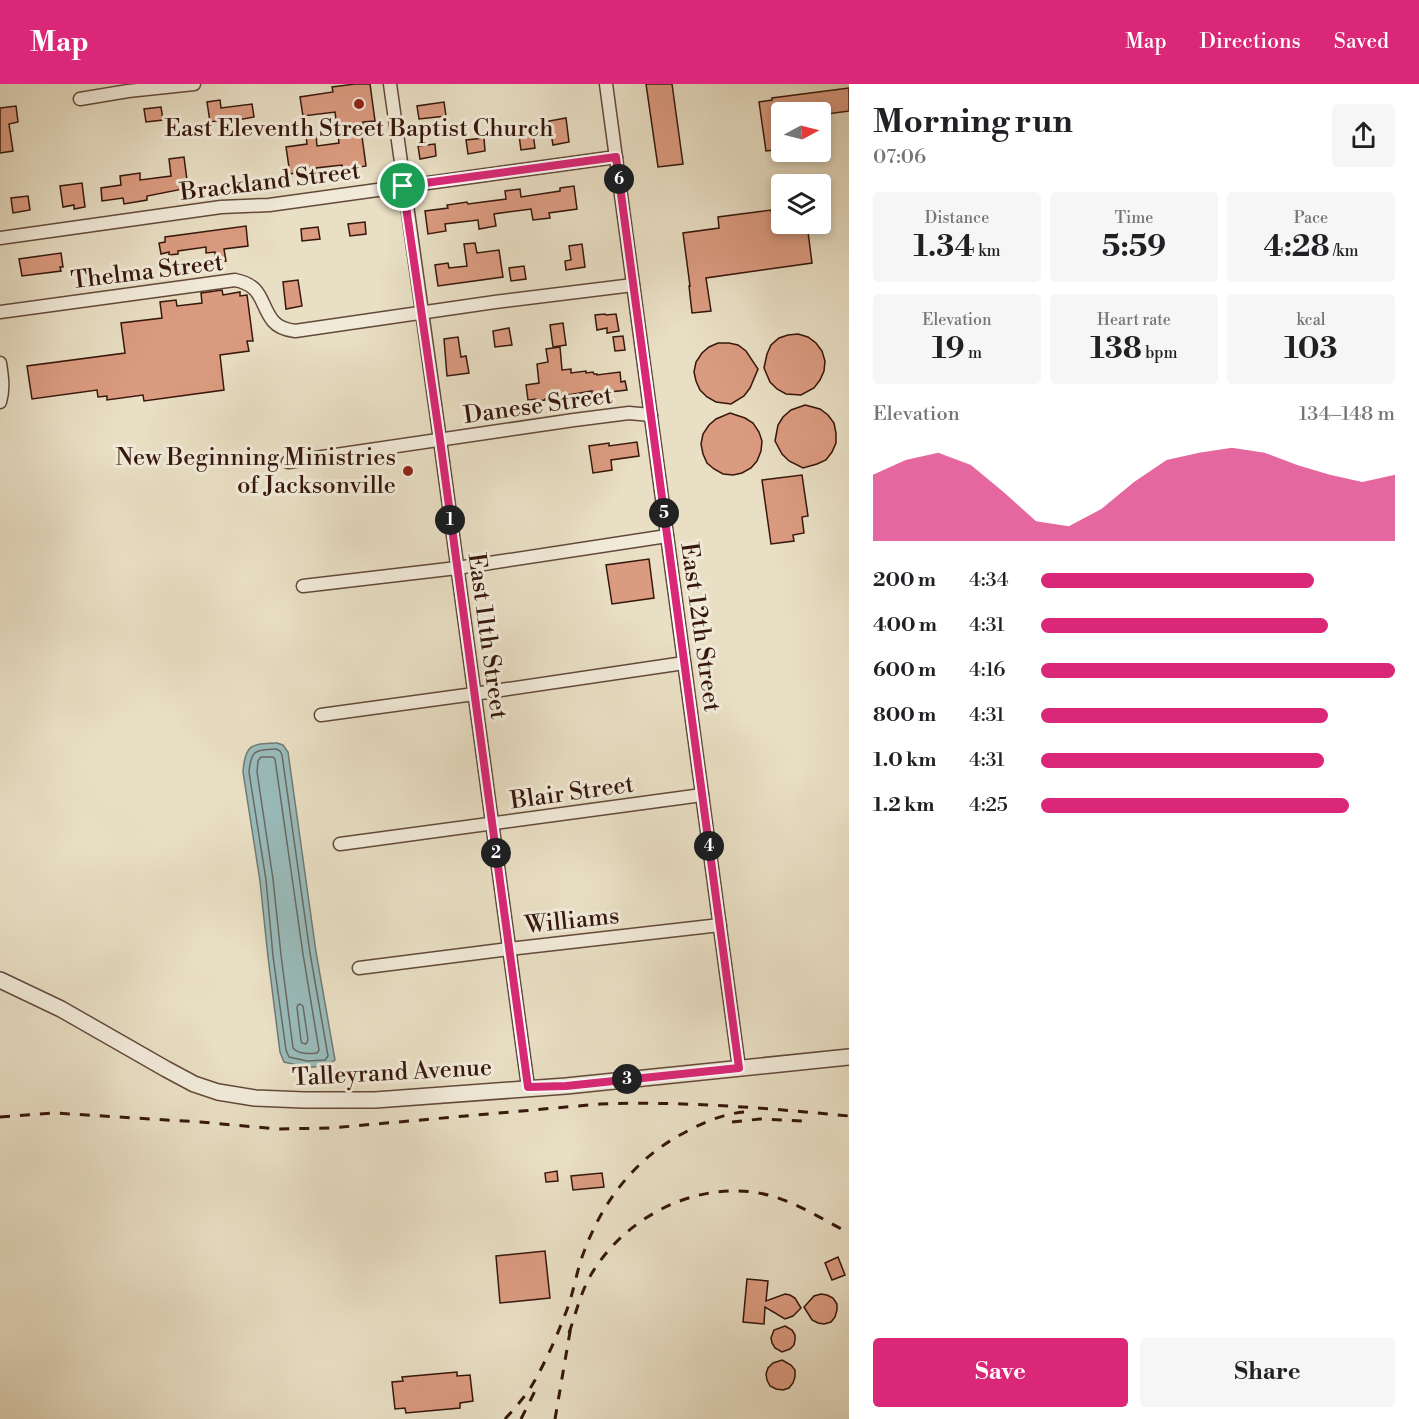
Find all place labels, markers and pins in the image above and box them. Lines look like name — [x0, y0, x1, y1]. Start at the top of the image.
marker: East Eleventh Street Baptist Church — [352, 97, 366, 111]
place label: East Eleventh Street Baptist Church — [165, 114, 553, 144]
pin — [377, 160, 428, 211]
pin: 6 — [604, 164, 634, 194]
place label: New Beginning Ministries of Jacksonville — [115, 443, 396, 501]
marker: New Beginning Ministries of Jacksonville — [401, 464, 415, 478]
pin: 5 — [649, 498, 679, 528]
pin: 1 — [435, 505, 465, 535]
pin: 4 — [694, 831, 724, 861]
pin: 2 — [481, 838, 511, 868]
pin: 3 — [612, 1064, 642, 1094]

